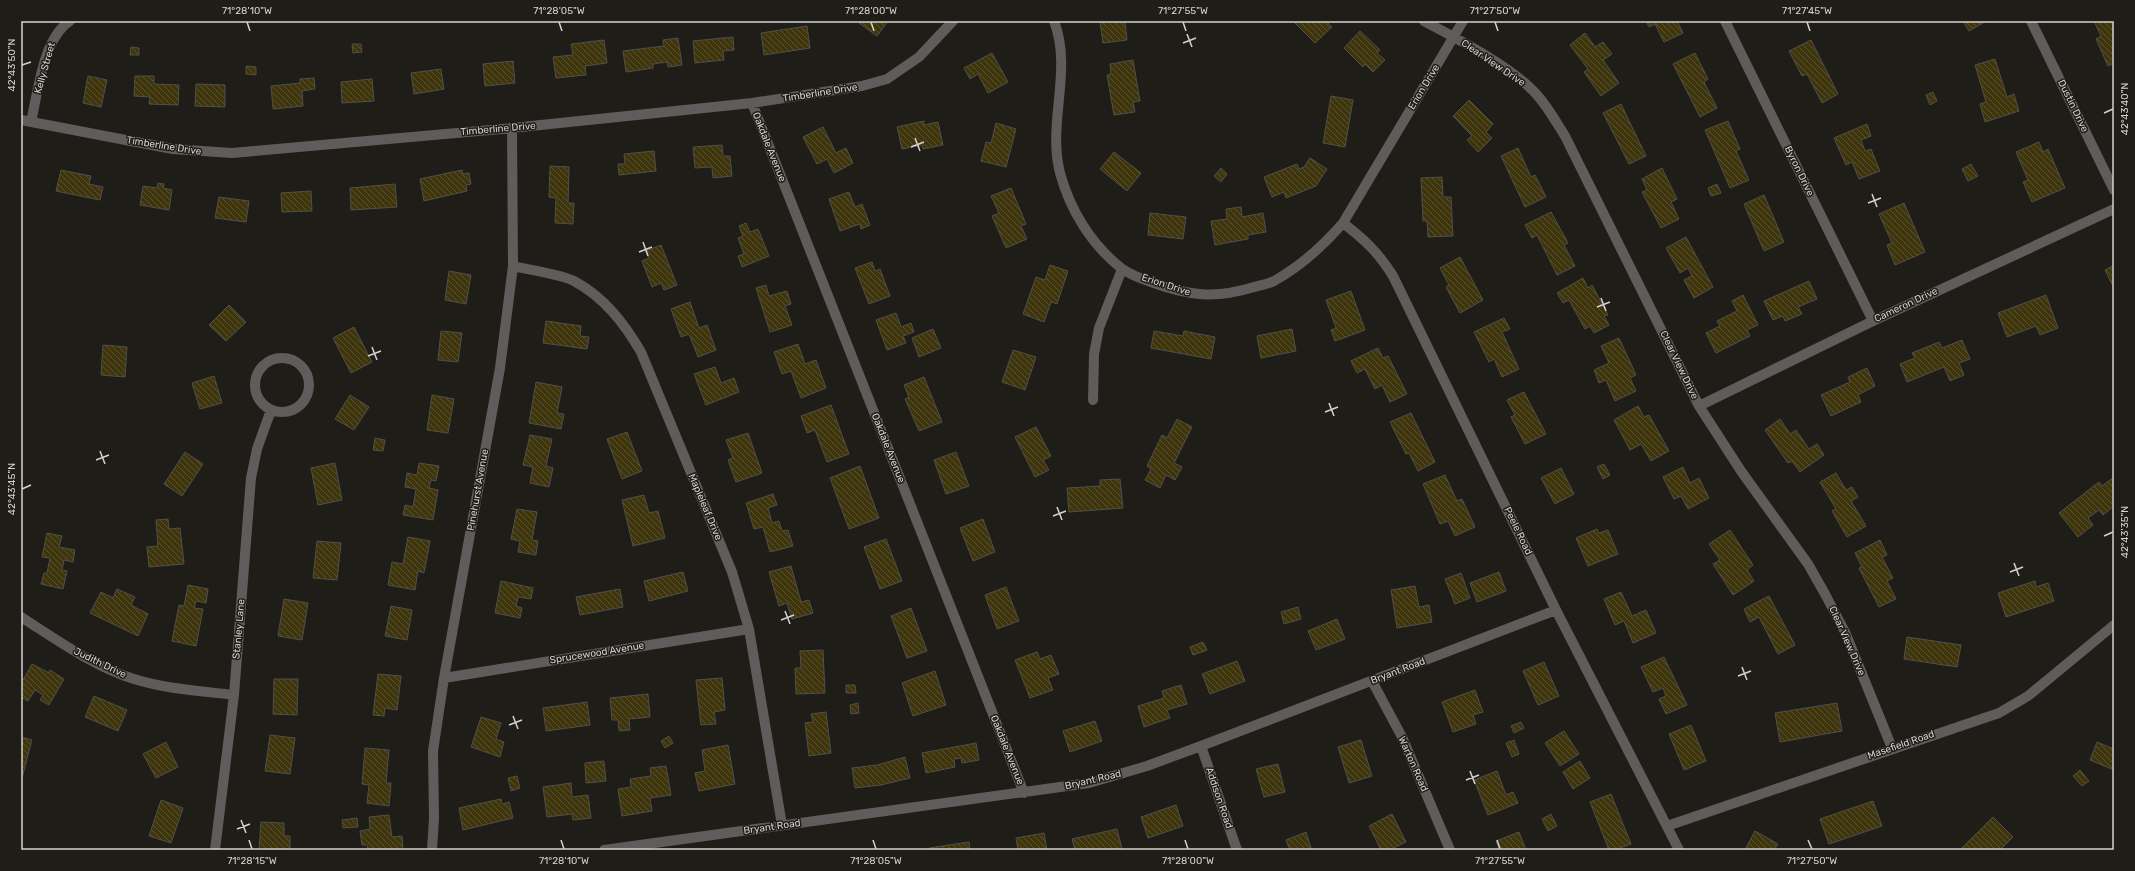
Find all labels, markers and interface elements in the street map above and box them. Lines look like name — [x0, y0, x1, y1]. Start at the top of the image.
text: 71°28'10"W — [222, 5, 272, 17]
text: 71°28'05"W — [533, 5, 585, 17]
text: 71°28'00"W — [845, 5, 897, 17]
text: 71°27'55"W — [1158, 5, 1208, 17]
text: 71°27'50"W — [1470, 5, 1520, 17]
text: 71°27'45"W — [1782, 5, 1832, 17]
street label: Clear View Drive — [1459, 37, 1528, 89]
text: 42°43'50"N — [6, 39, 18, 91]
street label: Kelly Street — [32, 41, 58, 95]
street label: Erion Drive — [1406, 62, 1442, 112]
street label: Dustin Drive — [2055, 78, 2091, 135]
street label: Timberline Drive — [782, 81, 859, 105]
text: 42°43'40"N — [2119, 83, 2131, 135]
street label: Oakdale Avenue — [750, 110, 789, 184]
street label: Timberline Drive — [460, 120, 536, 138]
street label: Timberline Drive — [126, 134, 203, 158]
street label: Byron Drive — [1782, 144, 1816, 198]
street label: Erion Drive — [1140, 271, 1192, 299]
street label: Cameron Drive — [1872, 285, 1940, 325]
street label: Clear View Drive — [1657, 329, 1701, 402]
street label: Oakdale Avenue — [869, 411, 908, 485]
street label: Pinehurst Avenue — [465, 448, 491, 532]
text: 42°43'45"N — [6, 463, 18, 515]
street label: Mapleleaf Drive — [686, 472, 725, 542]
street label: Peele Road — [1501, 505, 1535, 557]
text: 42°43'35"N — [2119, 506, 2131, 558]
street label: Stanley Lane — [230, 598, 248, 659]
street label: Clear View Drive — [1826, 604, 1868, 678]
street label: Sprucewood Avenue — [549, 640, 645, 666]
street label: Judith Drive — [72, 645, 129, 681]
street label: Bryant Road — [1369, 655, 1427, 687]
street label: Oakdale Avenue — [988, 713, 1027, 787]
street label: Masefield Road — [1866, 728, 1936, 762]
street label: Warton Road — [1396, 735, 1430, 793]
street label: Addison Road — [1203, 766, 1235, 830]
street label: Bryant Road — [1064, 768, 1122, 792]
street label: Bryant Road — [743, 817, 801, 837]
text: 71°28'15"W — [227, 855, 277, 867]
text: 71°28'10"W — [539, 855, 589, 867]
text: 71°28'05"W — [850, 855, 902, 867]
text: 71°28'00"W — [1162, 855, 1214, 867]
text: 71°27'55"W — [1475, 855, 1525, 867]
text: 71°27'50"W — [1787, 855, 1837, 867]

